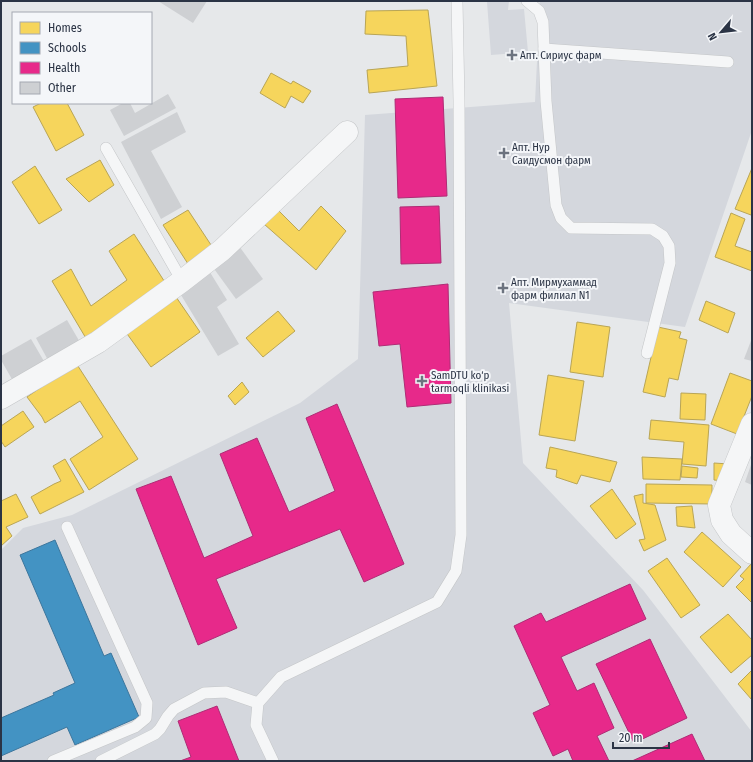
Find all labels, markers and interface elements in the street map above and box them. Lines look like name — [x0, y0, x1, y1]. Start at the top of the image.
legend — [12, 12, 152, 104]
north arrow — [701, 12, 741, 52]
text: Homes — [48, 21, 82, 35]
text: N — [705, 30, 720, 42]
text: Schools — [48, 41, 86, 55]
place label: Апт. Сириус фарм — [520, 49, 602, 62]
marker: Апт. Сириус фарм — [507, 50, 517, 60]
text: Health — [48, 61, 80, 75]
text: Other — [48, 81, 77, 95]
place label: Апт. Нур Саидусмон фарм — [512, 141, 591, 167]
marker: Апт. Нур Саидусмон фарм — [499, 148, 509, 158]
place label: Апт. Мирмухаммад фарм филиал N1 — [511, 276, 597, 302]
marker: Апт. Мирмухаммад фарм филиал N1 — [498, 283, 508, 293]
place label: SamDTU ko‘p tarmoqli klinikasi — [431, 369, 509, 395]
marker: SamDTU ko‘p tarmoqli klinikasi — [416, 375, 428, 387]
scale bar — [613, 724, 669, 750]
text: 20 m — [619, 731, 643, 745]

